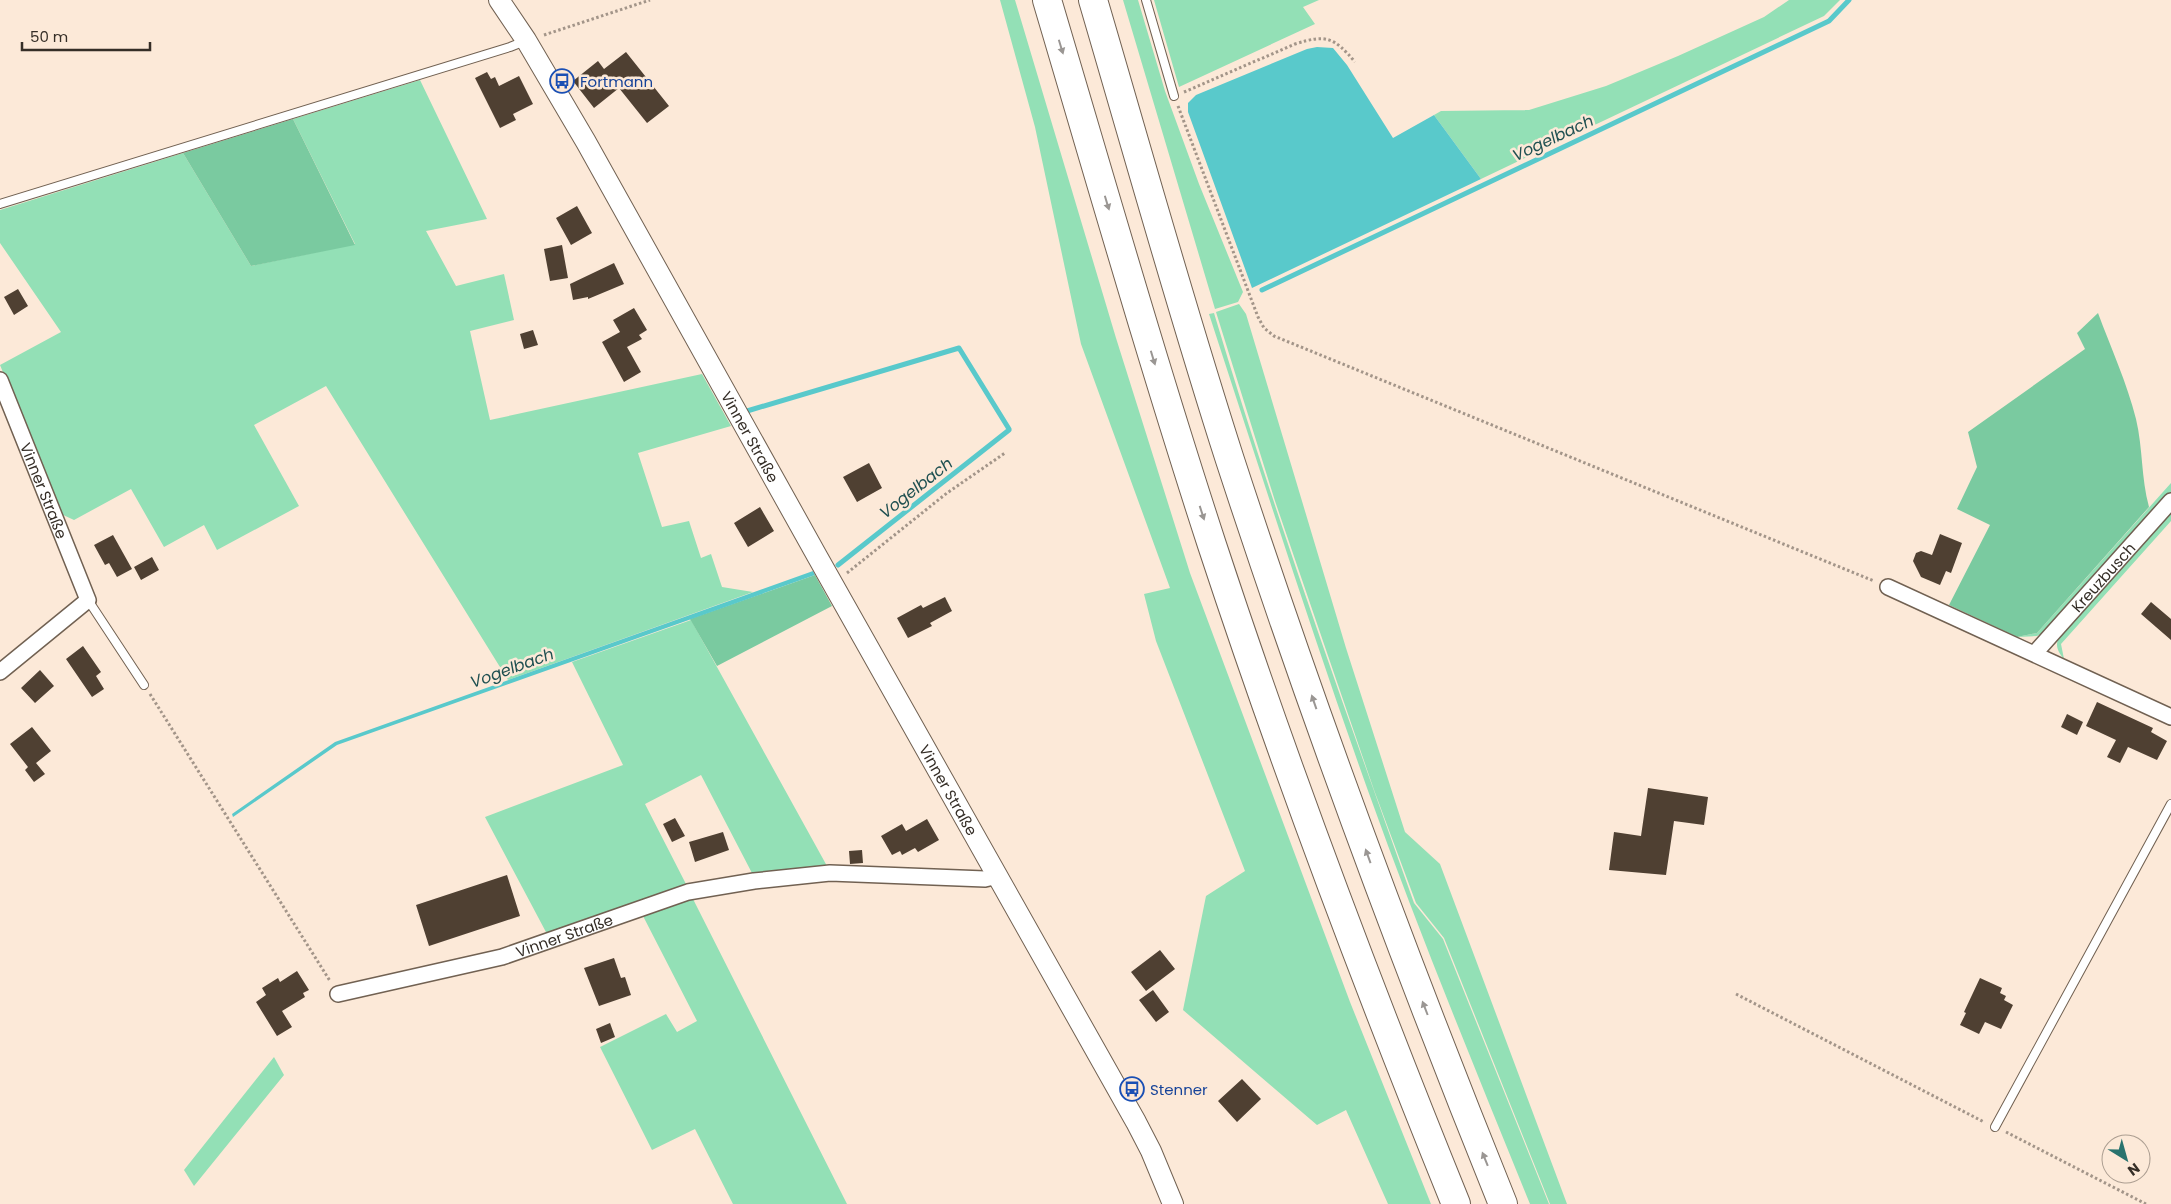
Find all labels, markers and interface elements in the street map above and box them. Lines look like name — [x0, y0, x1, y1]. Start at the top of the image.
scale bar — [22, 20, 150, 52]
text: 50 m — [30, 26, 68, 47]
one-way arrow — [1057, 39, 1065, 54]
bus stop icon: Fortmann — [549, 68, 575, 94]
place label: Fortmann — [580, 71, 653, 92]
water label: Vogelbach — [1509, 109, 1597, 167]
one-way arrow — [1103, 195, 1111, 210]
one-way arrow — [1150, 351, 1158, 366]
street label: Vinner Straße — [716, 387, 784, 486]
street label: Vinner Straße — [16, 439, 73, 542]
water label: Vogelbach — [875, 452, 957, 524]
one-way arrow — [1199, 506, 1206, 521]
street label: Kreuzbusch — [2066, 538, 2140, 616]
water label: Vogelbach — [467, 642, 557, 694]
one-way arrow — [1309, 695, 1317, 710]
street label: Vinner Straße — [915, 740, 983, 839]
one-way arrow — [1364, 848, 1371, 863]
street label: Vinner Straße — [513, 909, 616, 962]
one-way arrow — [1421, 1000, 1429, 1015]
bus stop icon: Stenner — [1119, 1076, 1145, 1102]
place label: Stenner — [1150, 1079, 1208, 1100]
north arrow — [2101, 1134, 2151, 1184]
one-way arrow — [1481, 1151, 1489, 1166]
text: N — [2124, 1158, 2144, 1181]

